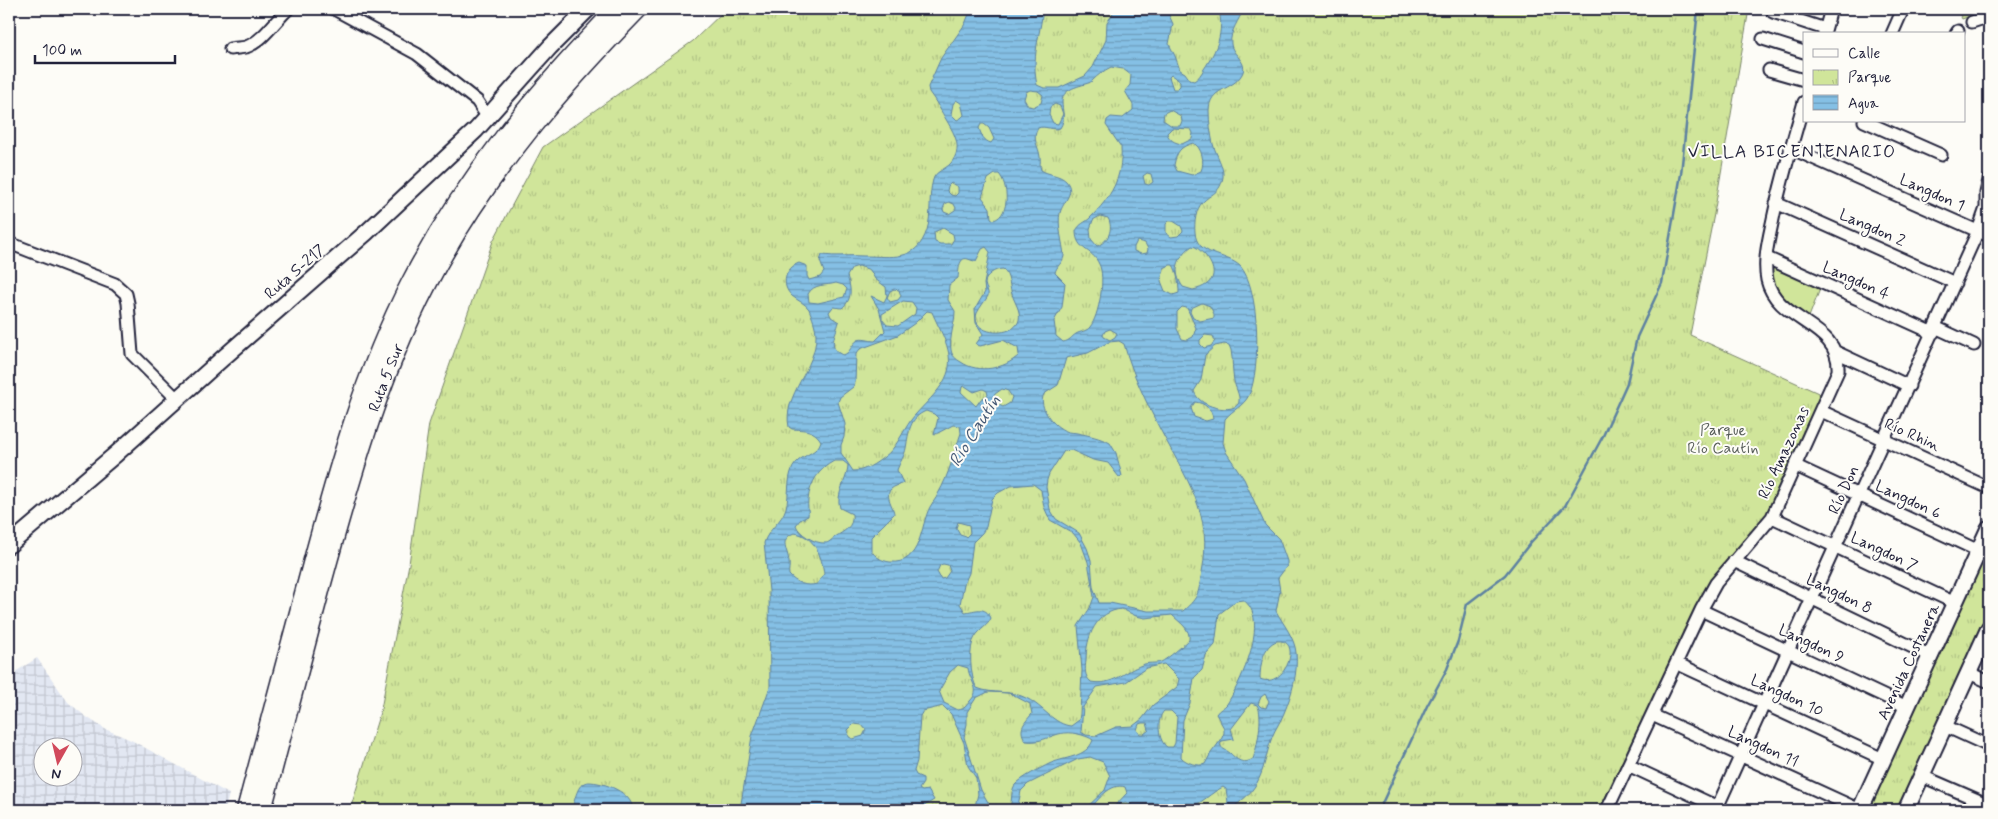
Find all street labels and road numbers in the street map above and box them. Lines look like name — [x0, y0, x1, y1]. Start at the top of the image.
street label: Langdon 1 — [1896, 169, 1968, 218]
street label: Langdon 2 — [1835, 204, 1908, 253]
street label: Ruta S-217 — [260, 240, 330, 304]
street label: Langdon 4 — [1819, 257, 1893, 306]
street label: Ruta 5 Sur — [363, 340, 409, 415]
street label: Río Amazonas — [1753, 403, 1815, 503]
street label: Río Rhin — [1881, 413, 1944, 457]
street label: Río Don — [1824, 462, 1864, 518]
street label: Langdon 6 — [1871, 476, 1944, 525]
street label: Langdon 7 — [1847, 527, 1921, 578]
street label: Langdon 8 — [1802, 569, 1876, 620]
street label: Avenida Costanera — [1873, 600, 1945, 723]
street label: Langdon 9 — [1774, 620, 1847, 669]
street label: Langdon 10 — [1747, 670, 1827, 723]
street label: Langdon 11 — [1724, 721, 1802, 773]

